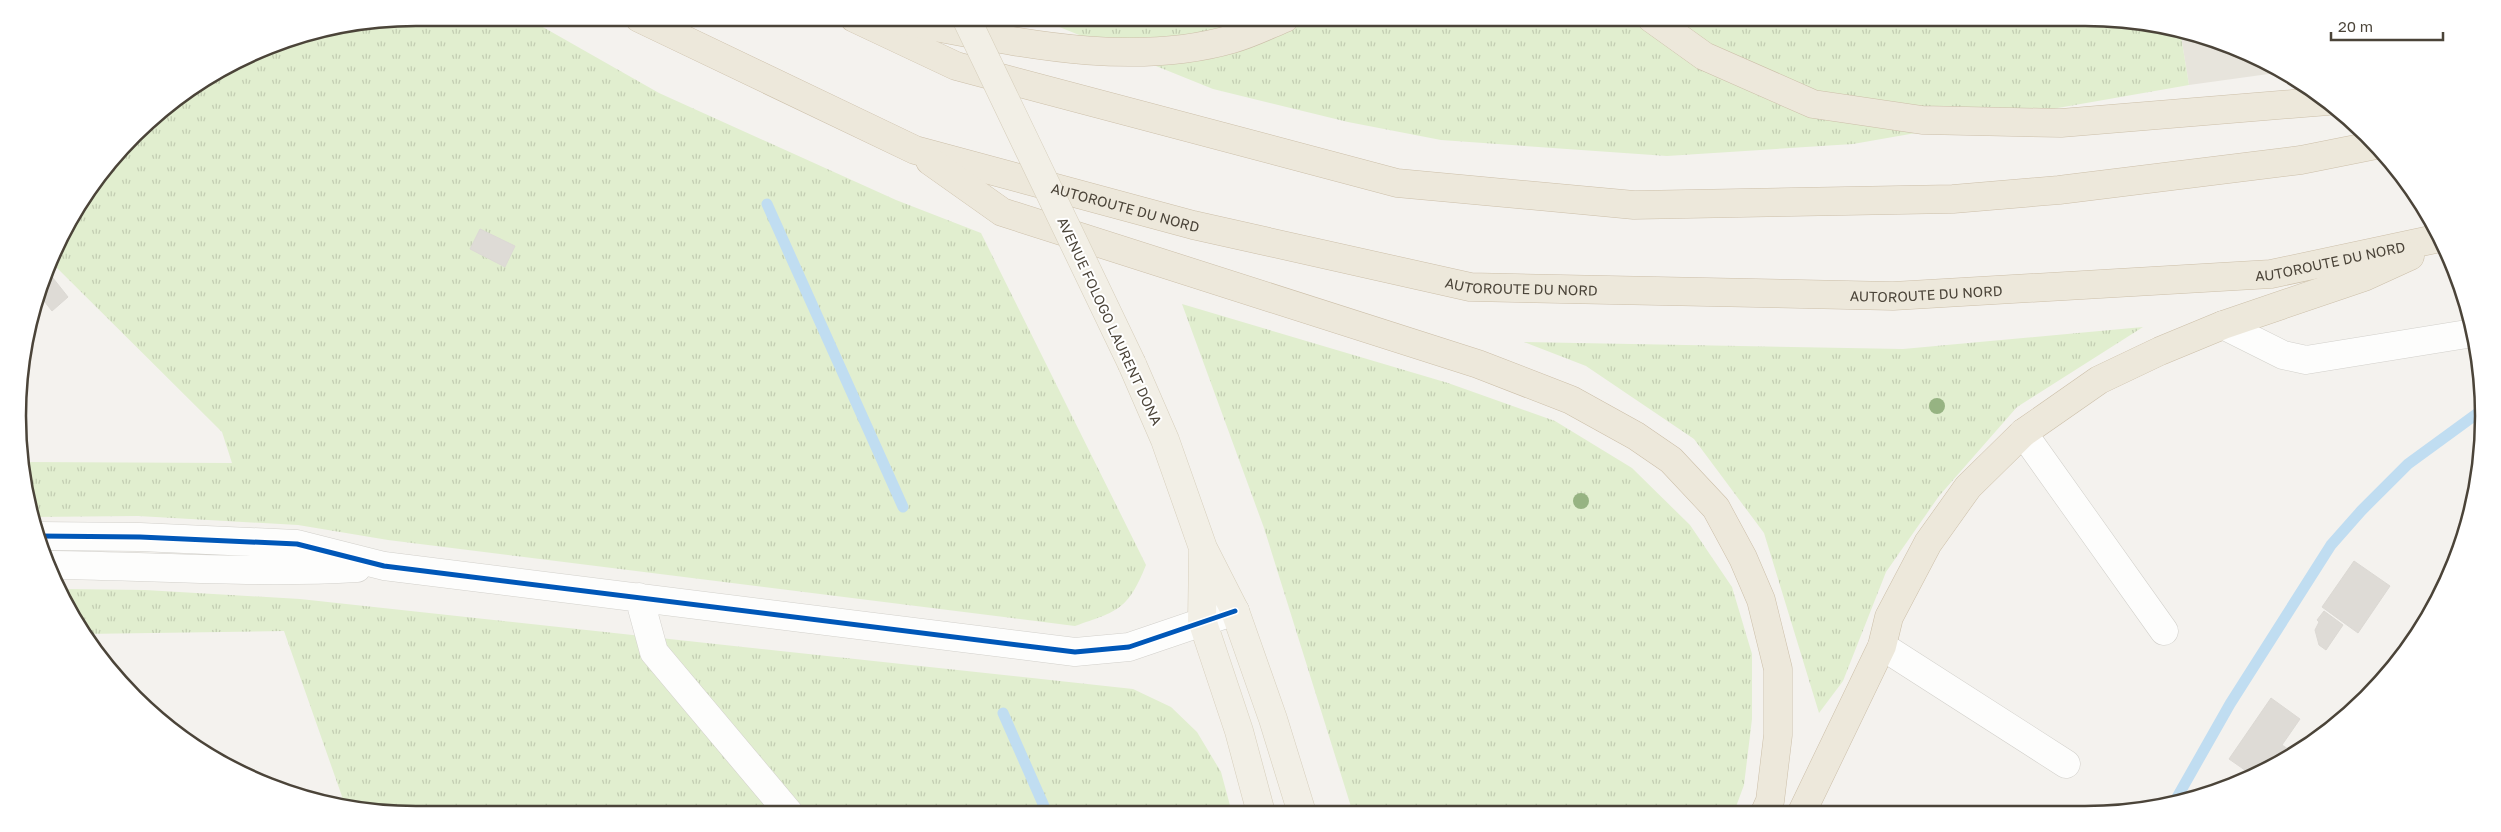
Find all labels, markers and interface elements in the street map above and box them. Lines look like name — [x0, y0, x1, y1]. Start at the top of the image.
scale bar — [2331, 10, 2444, 42]
text: 20 m — [2338, 17, 2373, 35]
street label: AUTOROUTE DU NORD — [1050, 179, 1201, 235]
street label: AVENUE FOLOGO LAURENT DONA — [1054, 214, 1166, 428]
street label: AUTOROUTE DU NORD — [2255, 237, 2407, 283]
street label: AUTOROUTE DU NORD — [1444, 273, 1598, 298]
street label: AUTOROUTE DU NORD — [1850, 281, 2003, 305]

